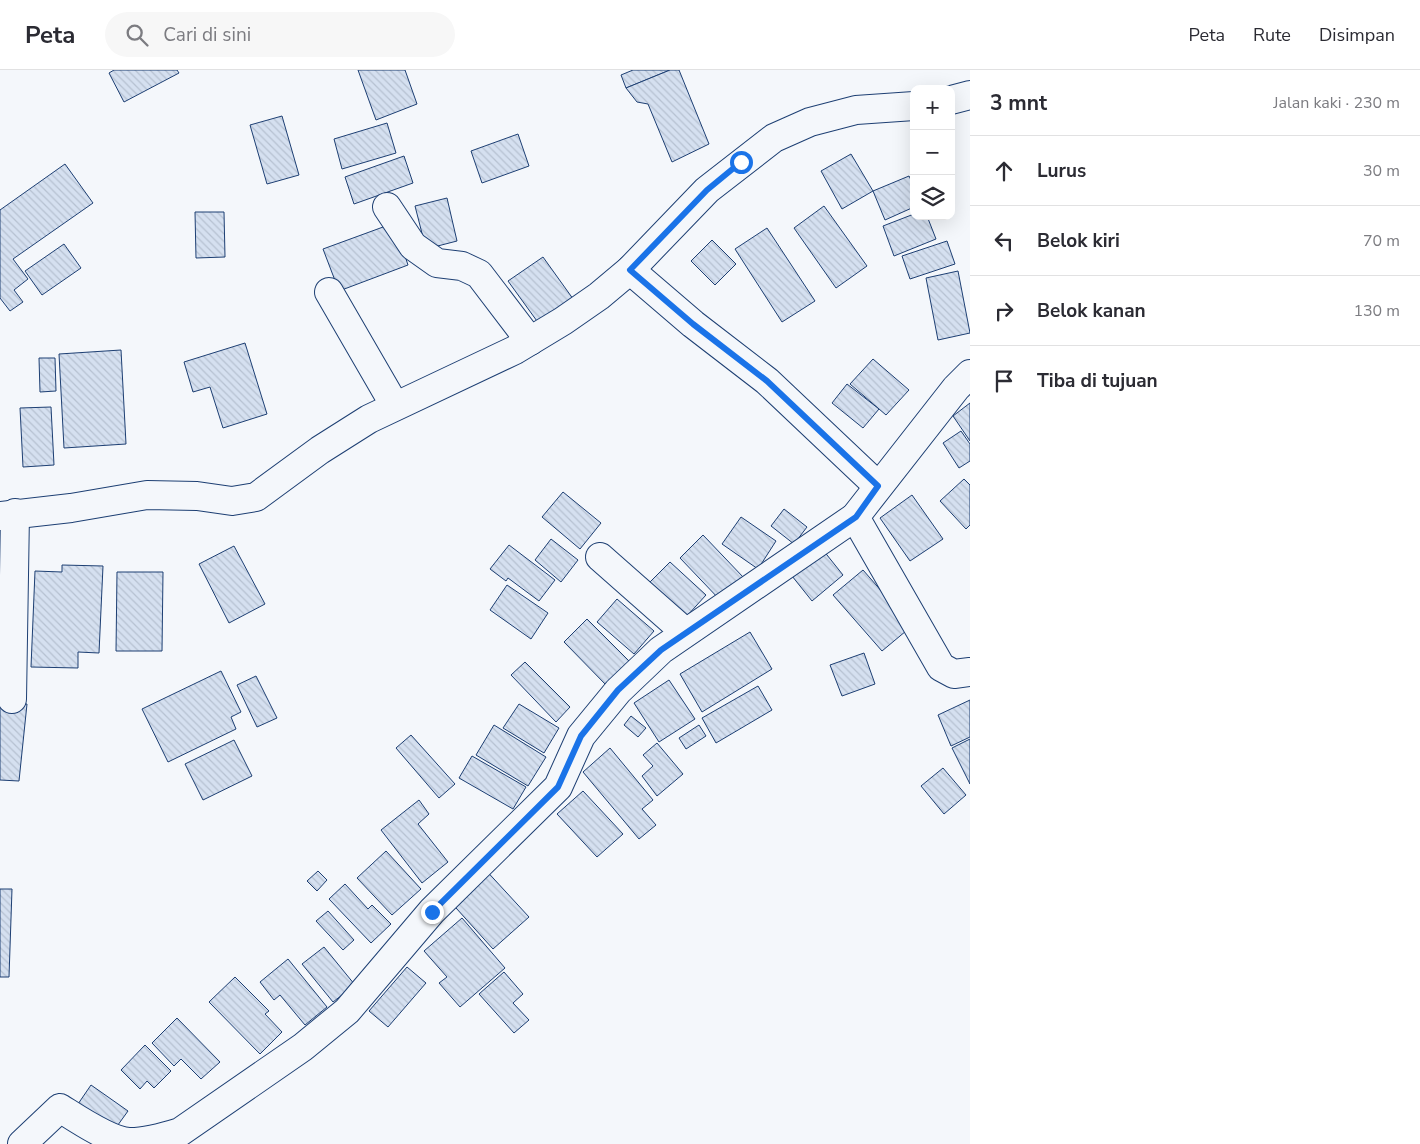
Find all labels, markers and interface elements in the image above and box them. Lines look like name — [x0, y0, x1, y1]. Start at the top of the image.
search box — [105, 12, 455, 57]
text: Peta — [25, 19, 75, 51]
icon: search — [123, 21, 151, 49]
text: Cari di sini — [163, 22, 251, 48]
text: Peta — [1189, 23, 1225, 47]
text: Rute — [1253, 23, 1291, 47]
text: Disimpan — [1319, 23, 1395, 47]
map controls — [910, 85, 955, 220]
button: + — [910, 85, 955, 130]
text: 3 mnt — [990, 89, 1047, 117]
text: Jalan kaki · 230 m — [1273, 92, 1400, 114]
button: − — [910, 130, 955, 175]
route start — [730, 151, 753, 174]
icon: ahead — [990, 157, 1018, 185]
text: Lurus — [1037, 158, 1086, 184]
text: 30 m — [1363, 160, 1400, 182]
button: layers — [910, 175, 955, 220]
icon: left — [990, 227, 1018, 255]
text: Belok kiri — [1037, 228, 1120, 254]
text: 70 m — [1363, 230, 1400, 252]
icon: right — [990, 297, 1018, 325]
text: Belok kanan — [1037, 298, 1146, 324]
text: 130 m — [1353, 300, 1400, 322]
icon: arrive — [990, 367, 1018, 395]
text: Tiba di tujuan — [1037, 368, 1158, 394]
route end — [421, 901, 444, 924]

